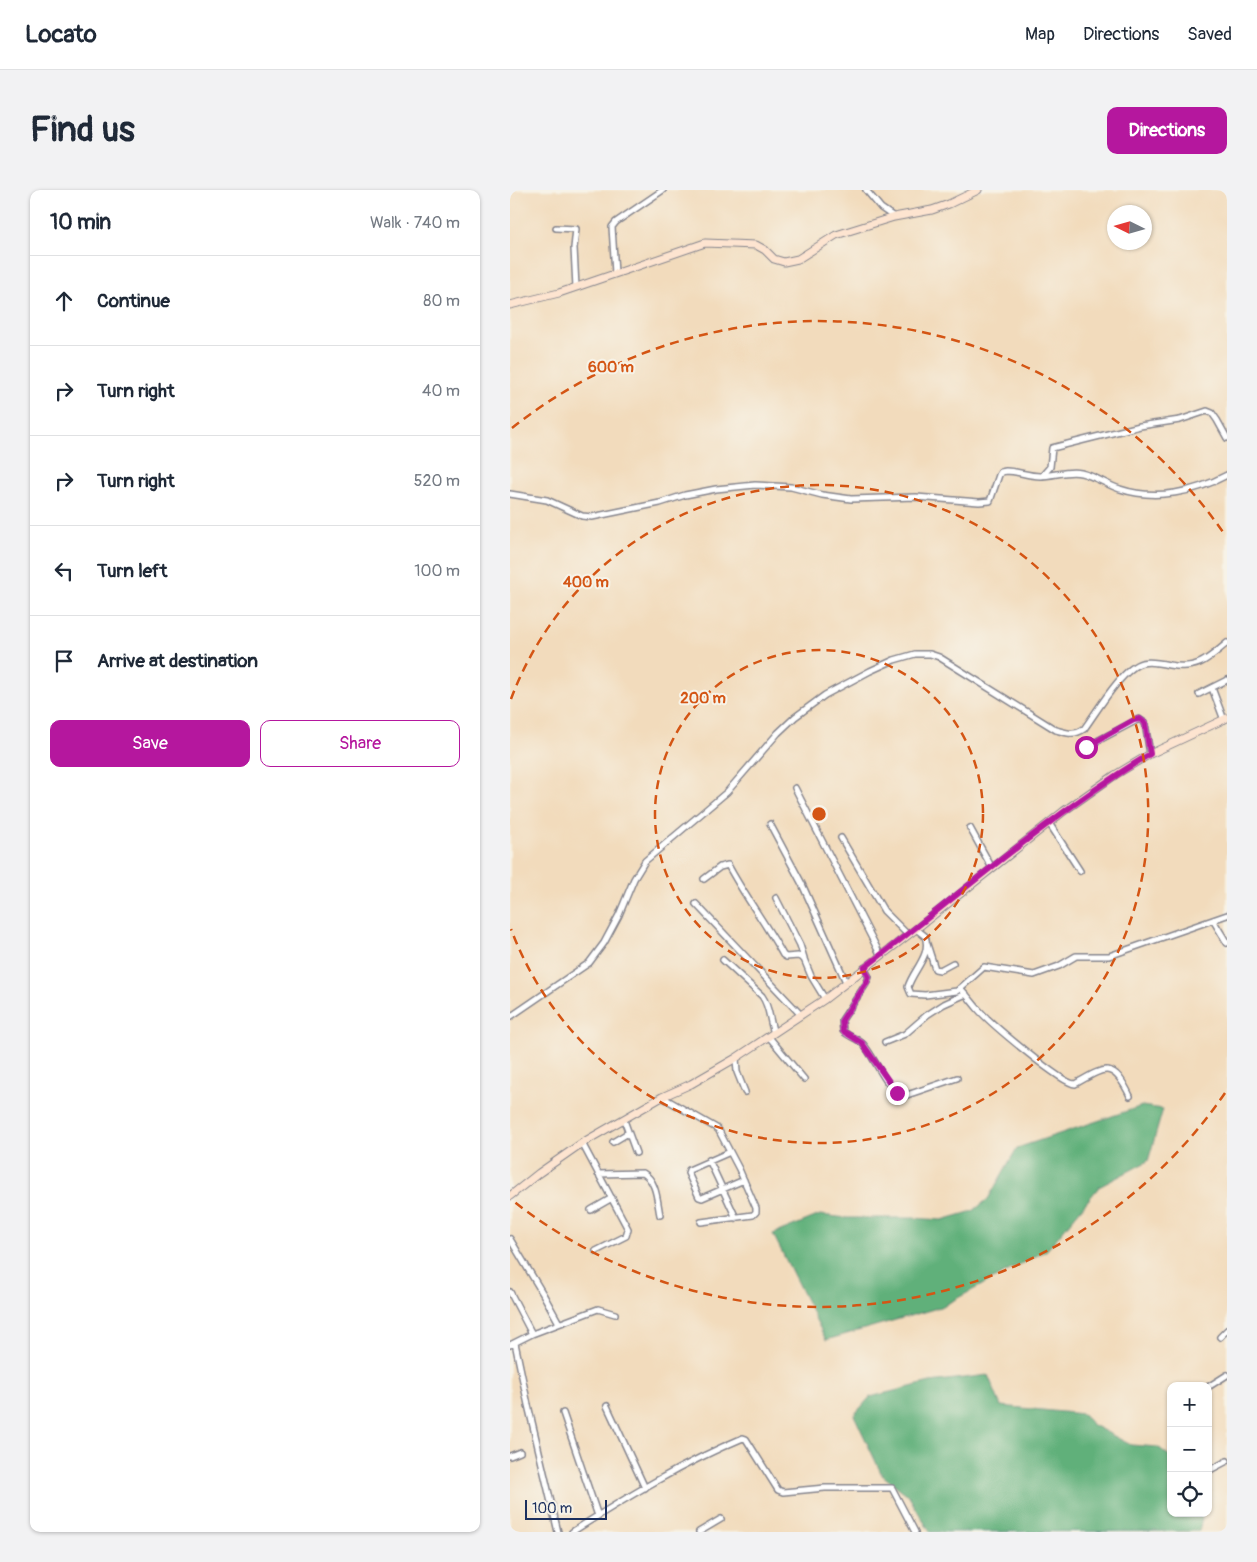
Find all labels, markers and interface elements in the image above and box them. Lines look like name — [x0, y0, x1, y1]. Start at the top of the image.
text: Locato — [25, 20, 97, 49]
text: Map — [1025, 23, 1055, 46]
text: Directions — [1083, 23, 1159, 46]
text: Saved — [1187, 23, 1232, 46]
button: Directions — [1107, 107, 1227, 154]
text: Find us — [30, 108, 135, 152]
north arrow — [1107, 205, 1152, 250]
text: 10 min — [50, 209, 111, 236]
text: Walk · 740 m — [370, 213, 460, 233]
icon: ahead — [50, 287, 78, 315]
text: Continue — [97, 289, 170, 313]
text: 80 m — [423, 291, 460, 311]
text: 600 m — [588, 358, 634, 377]
icon: right — [50, 377, 78, 405]
text: Turn right — [97, 379, 175, 403]
text: 40 m — [422, 381, 460, 401]
icon: right — [50, 467, 78, 495]
text: Turn right — [97, 469, 175, 493]
text: 520 m — [414, 471, 460, 491]
icon: left — [50, 557, 78, 585]
text: Turn left — [97, 559, 167, 583]
text: 100 m — [414, 561, 460, 581]
text: 400 m — [563, 573, 609, 592]
icon: arrive — [50, 647, 78, 675]
text: Arrive at destination — [97, 649, 258, 673]
text: 200 m — [680, 689, 726, 708]
button: Save — [50, 720, 250, 767]
button: Share — [260, 720, 460, 767]
route start — [1075, 736, 1098, 759]
centre of rings — [810, 805, 828, 823]
route end — [886, 1082, 909, 1105]
map controls — [1167, 1382, 1212, 1517]
button: + — [1167, 1382, 1212, 1427]
button: − — [1167, 1427, 1212, 1472]
button: locate — [1167, 1472, 1212, 1517]
scale bar — [525, 1497, 608, 1520]
text: 100 m — [532, 1500, 572, 1517]

